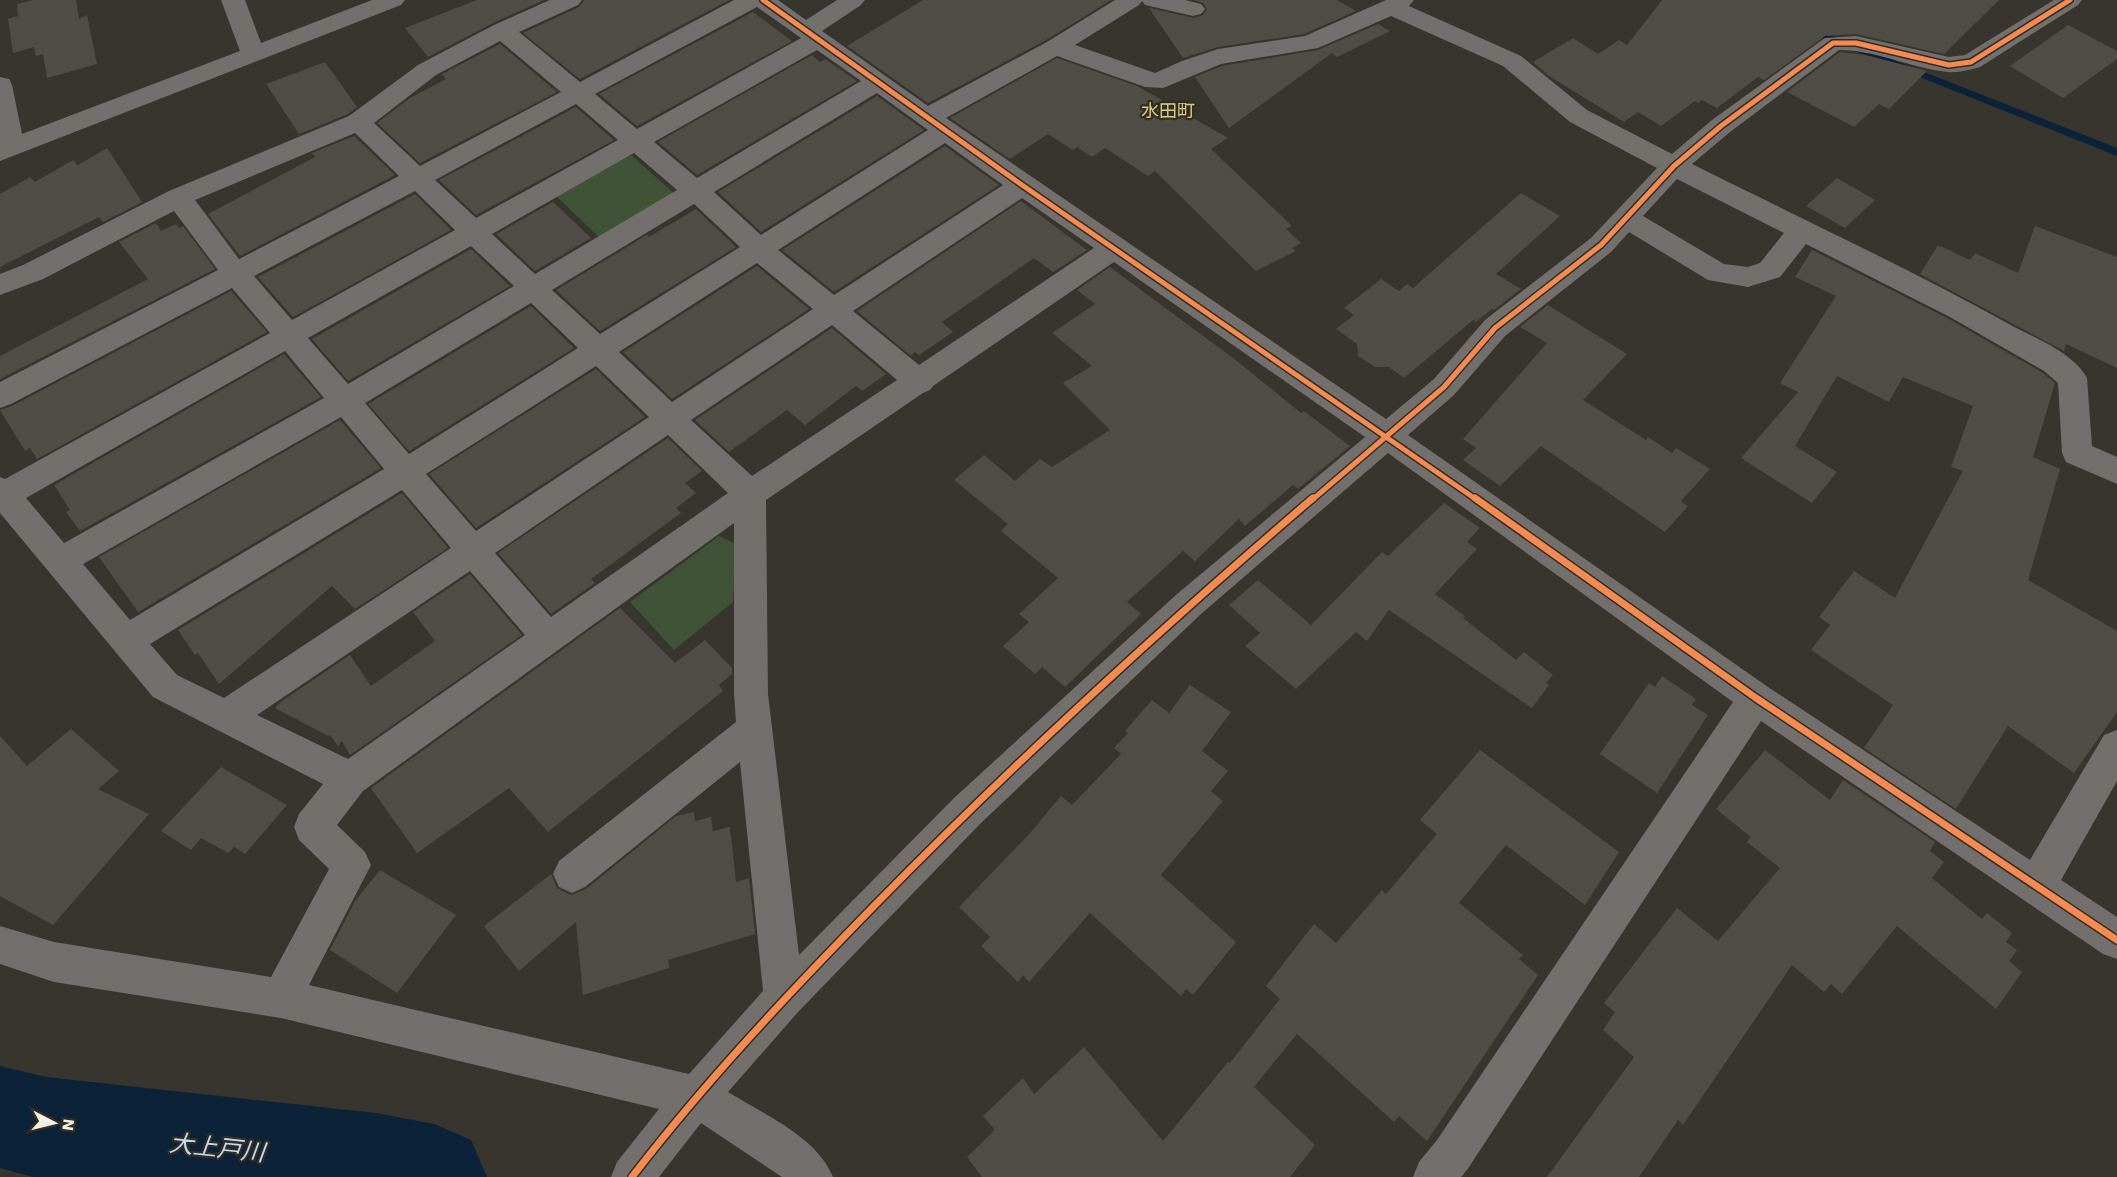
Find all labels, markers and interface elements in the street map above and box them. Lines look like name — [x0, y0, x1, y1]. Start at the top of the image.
district label: 水田町 — [1141, 100, 1195, 121]
north arrow — [24, 1093, 84, 1153]
text: N — [58, 1118, 79, 1132]
water label: 大上戸川 — [168, 1129, 269, 1167]

